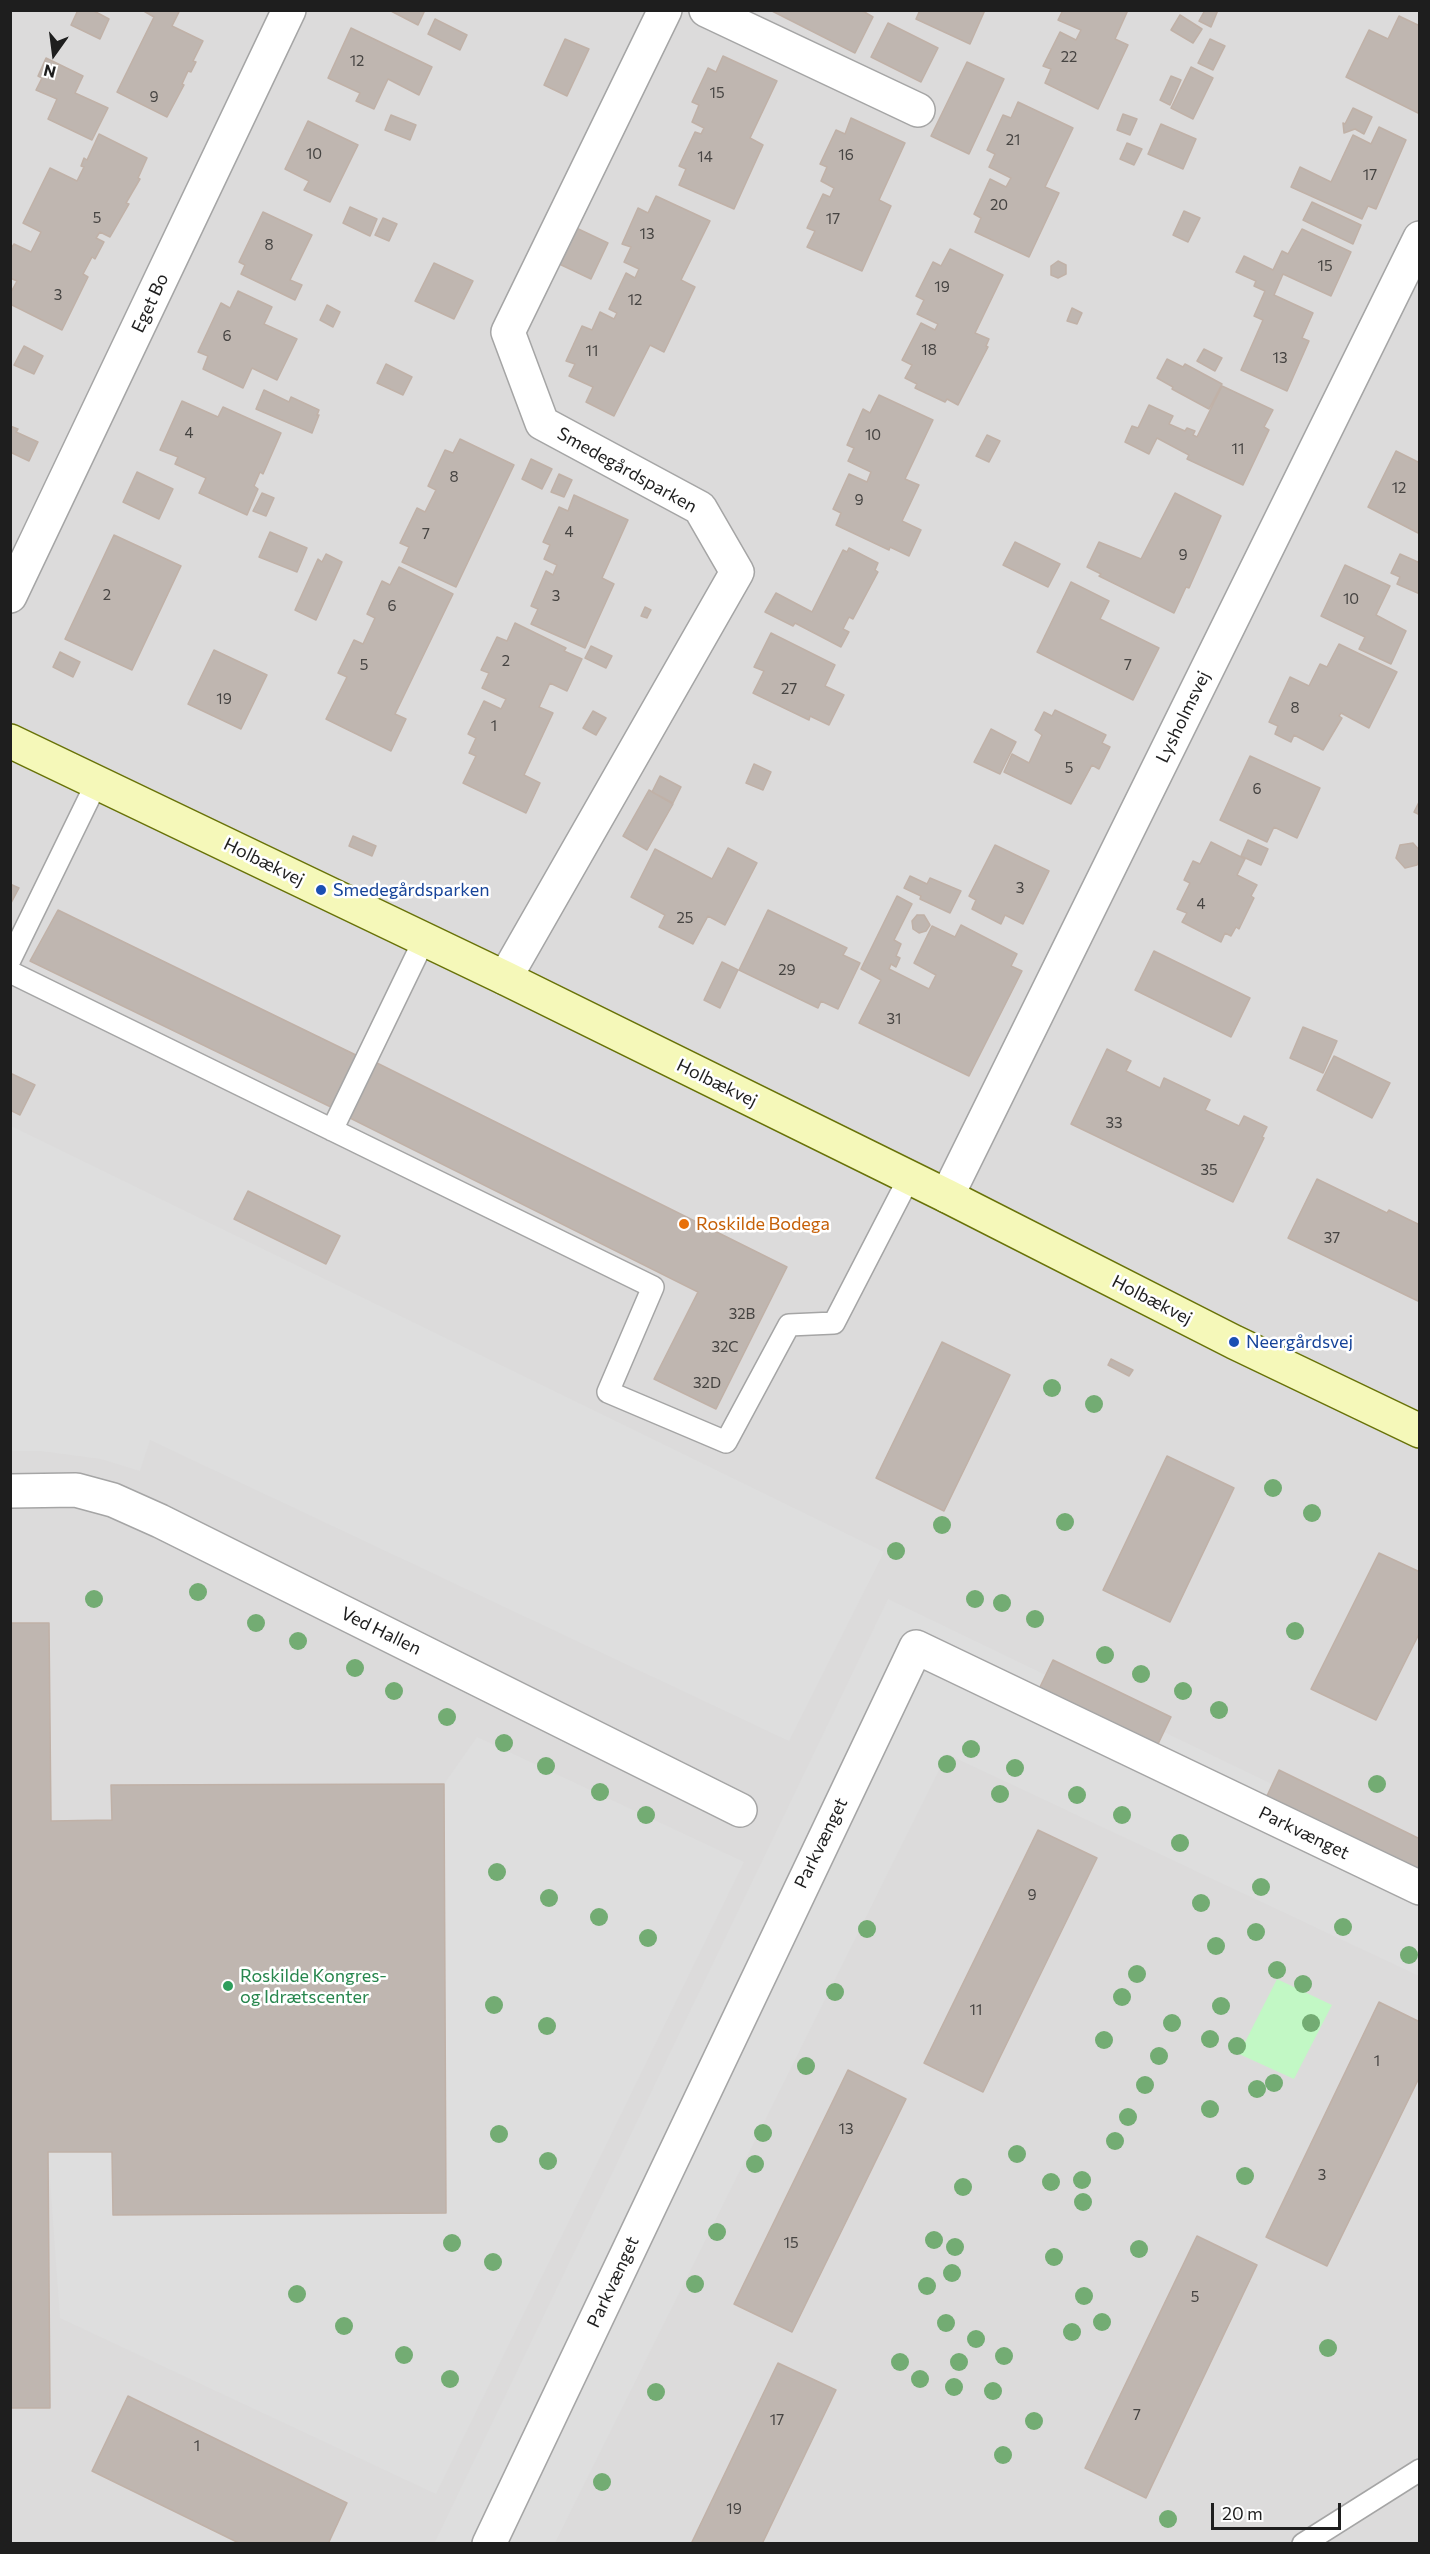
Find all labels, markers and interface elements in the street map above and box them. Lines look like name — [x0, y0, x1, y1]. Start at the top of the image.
north arrow — [24, 24, 84, 84]
house number: 22 — [1061, 48, 1077, 66]
house number: 12 — [350, 52, 364, 70]
text: N — [41, 61, 58, 83]
house number: 15 — [709, 84, 725, 102]
house number: 9 — [149, 88, 159, 106]
house number: 21 — [1006, 131, 1020, 149]
house number: 10 — [306, 145, 322, 163]
house number: 16 — [838, 146, 854, 164]
house number: 14 — [697, 148, 713, 166]
house number: 17 — [1363, 166, 1377, 184]
house number: 20 — [990, 196, 1008, 214]
house number: 5 — [93, 209, 101, 227]
house number: 17 — [826, 210, 840, 228]
house number: 13 — [640, 225, 654, 243]
house number: 8 — [264, 236, 274, 254]
house number: 15 — [1317, 257, 1333, 275]
street label: Eget Bo — [127, 270, 173, 336]
house number: 19 — [934, 278, 950, 296]
house number: 3 — [54, 286, 62, 304]
house number: 12 — [628, 291, 642, 309]
house number: 6 — [222, 327, 232, 345]
house number: 18 — [921, 341, 937, 359]
house number: 11 — [586, 342, 598, 360]
house number: 13 — [1273, 349, 1287, 367]
street label: Smedegårdsparken — [553, 423, 701, 517]
house number: 4 — [185, 424, 193, 442]
house number: 10 — [865, 426, 881, 444]
house number: 11 — [1232, 440, 1244, 458]
house number: 8 — [449, 468, 459, 486]
house number: 12 — [1392, 479, 1406, 497]
house number: 9 — [854, 491, 864, 509]
house number: 4 — [565, 523, 573, 541]
house number: 7 — [422, 525, 430, 543]
house number: 9 — [1178, 546, 1188, 564]
house number: 2 — [103, 586, 111, 604]
house number: 3 — [552, 587, 560, 605]
house number: 10 — [1343, 590, 1359, 608]
house number: 6 — [387, 597, 397, 615]
house number: 2 — [502, 652, 510, 670]
house number: 5 — [360, 656, 368, 674]
house number: 7 — [1124, 656, 1132, 674]
street label: Lysholmsvej — [1151, 668, 1215, 766]
house number: 27 — [781, 680, 797, 698]
house number: 19 — [216, 690, 232, 708]
house number: 8 — [1290, 699, 1300, 717]
house number: 1 — [491, 717, 497, 735]
house number: 5 — [1065, 759, 1073, 777]
house number: 6 — [1252, 780, 1262, 798]
street label: Holbækvej — [220, 833, 308, 891]
place label: Smedegårdsparken — [333, 879, 489, 901]
house number: 3 — [1016, 879, 1024, 897]
marker: Smedegårdsparken — [314, 883, 328, 897]
house number: 4 — [1197, 895, 1205, 913]
house number: 25 — [677, 909, 693, 927]
house number: 29 — [778, 961, 796, 979]
house number: 31 — [887, 1010, 901, 1028]
street label: Holbækvej — [673, 1054, 761, 1112]
house number: 33 — [1105, 1114, 1123, 1132]
house number: 35 — [1200, 1161, 1218, 1179]
place label: Roskilde Bodega — [696, 1213, 830, 1235]
marker: Roskilde Bodega — [677, 1217, 691, 1231]
house number: 37 — [1324, 1229, 1340, 1247]
street label: Holbækvej — [1108, 1271, 1196, 1329]
house number: 32B — [729, 1305, 755, 1323]
place label: Neergårdsvej — [1246, 1331, 1353, 1353]
marker: Neergårdsvej — [1227, 1335, 1241, 1349]
house number: 32C — [711, 1338, 739, 1356]
house number: 32D — [693, 1374, 721, 1392]
street label: Ved Hallen — [337, 1602, 425, 1660]
street label: Parkvænget — [790, 1794, 852, 1892]
street label: Parkvænget — [1255, 1802, 1353, 1864]
house number: 9 — [1027, 1886, 1037, 1904]
place label: Roskilde Kongres- og Idrætscenter — [240, 1965, 387, 2008]
marker: Roskilde Kongres- og Idrætscenter — [221, 1979, 235, 1993]
house number: 11 — [970, 2001, 982, 2019]
house number: 1 — [1374, 2052, 1380, 2070]
house number: 13 — [839, 2120, 853, 2138]
house number: 3 — [1318, 2166, 1326, 2184]
street label: Parkvænget — [583, 2233, 643, 2331]
house number: 15 — [783, 2234, 799, 2252]
house number: 5 — [1191, 2288, 1199, 2306]
house number: 7 — [1133, 2406, 1141, 2424]
house number: 17 — [770, 2411, 784, 2429]
house number: 1 — [194, 2437, 200, 2455]
scale bar — [1214, 2491, 1344, 2529]
house number: 19 — [726, 2500, 742, 2518]
text: 20 m — [1222, 2502, 1263, 2524]

